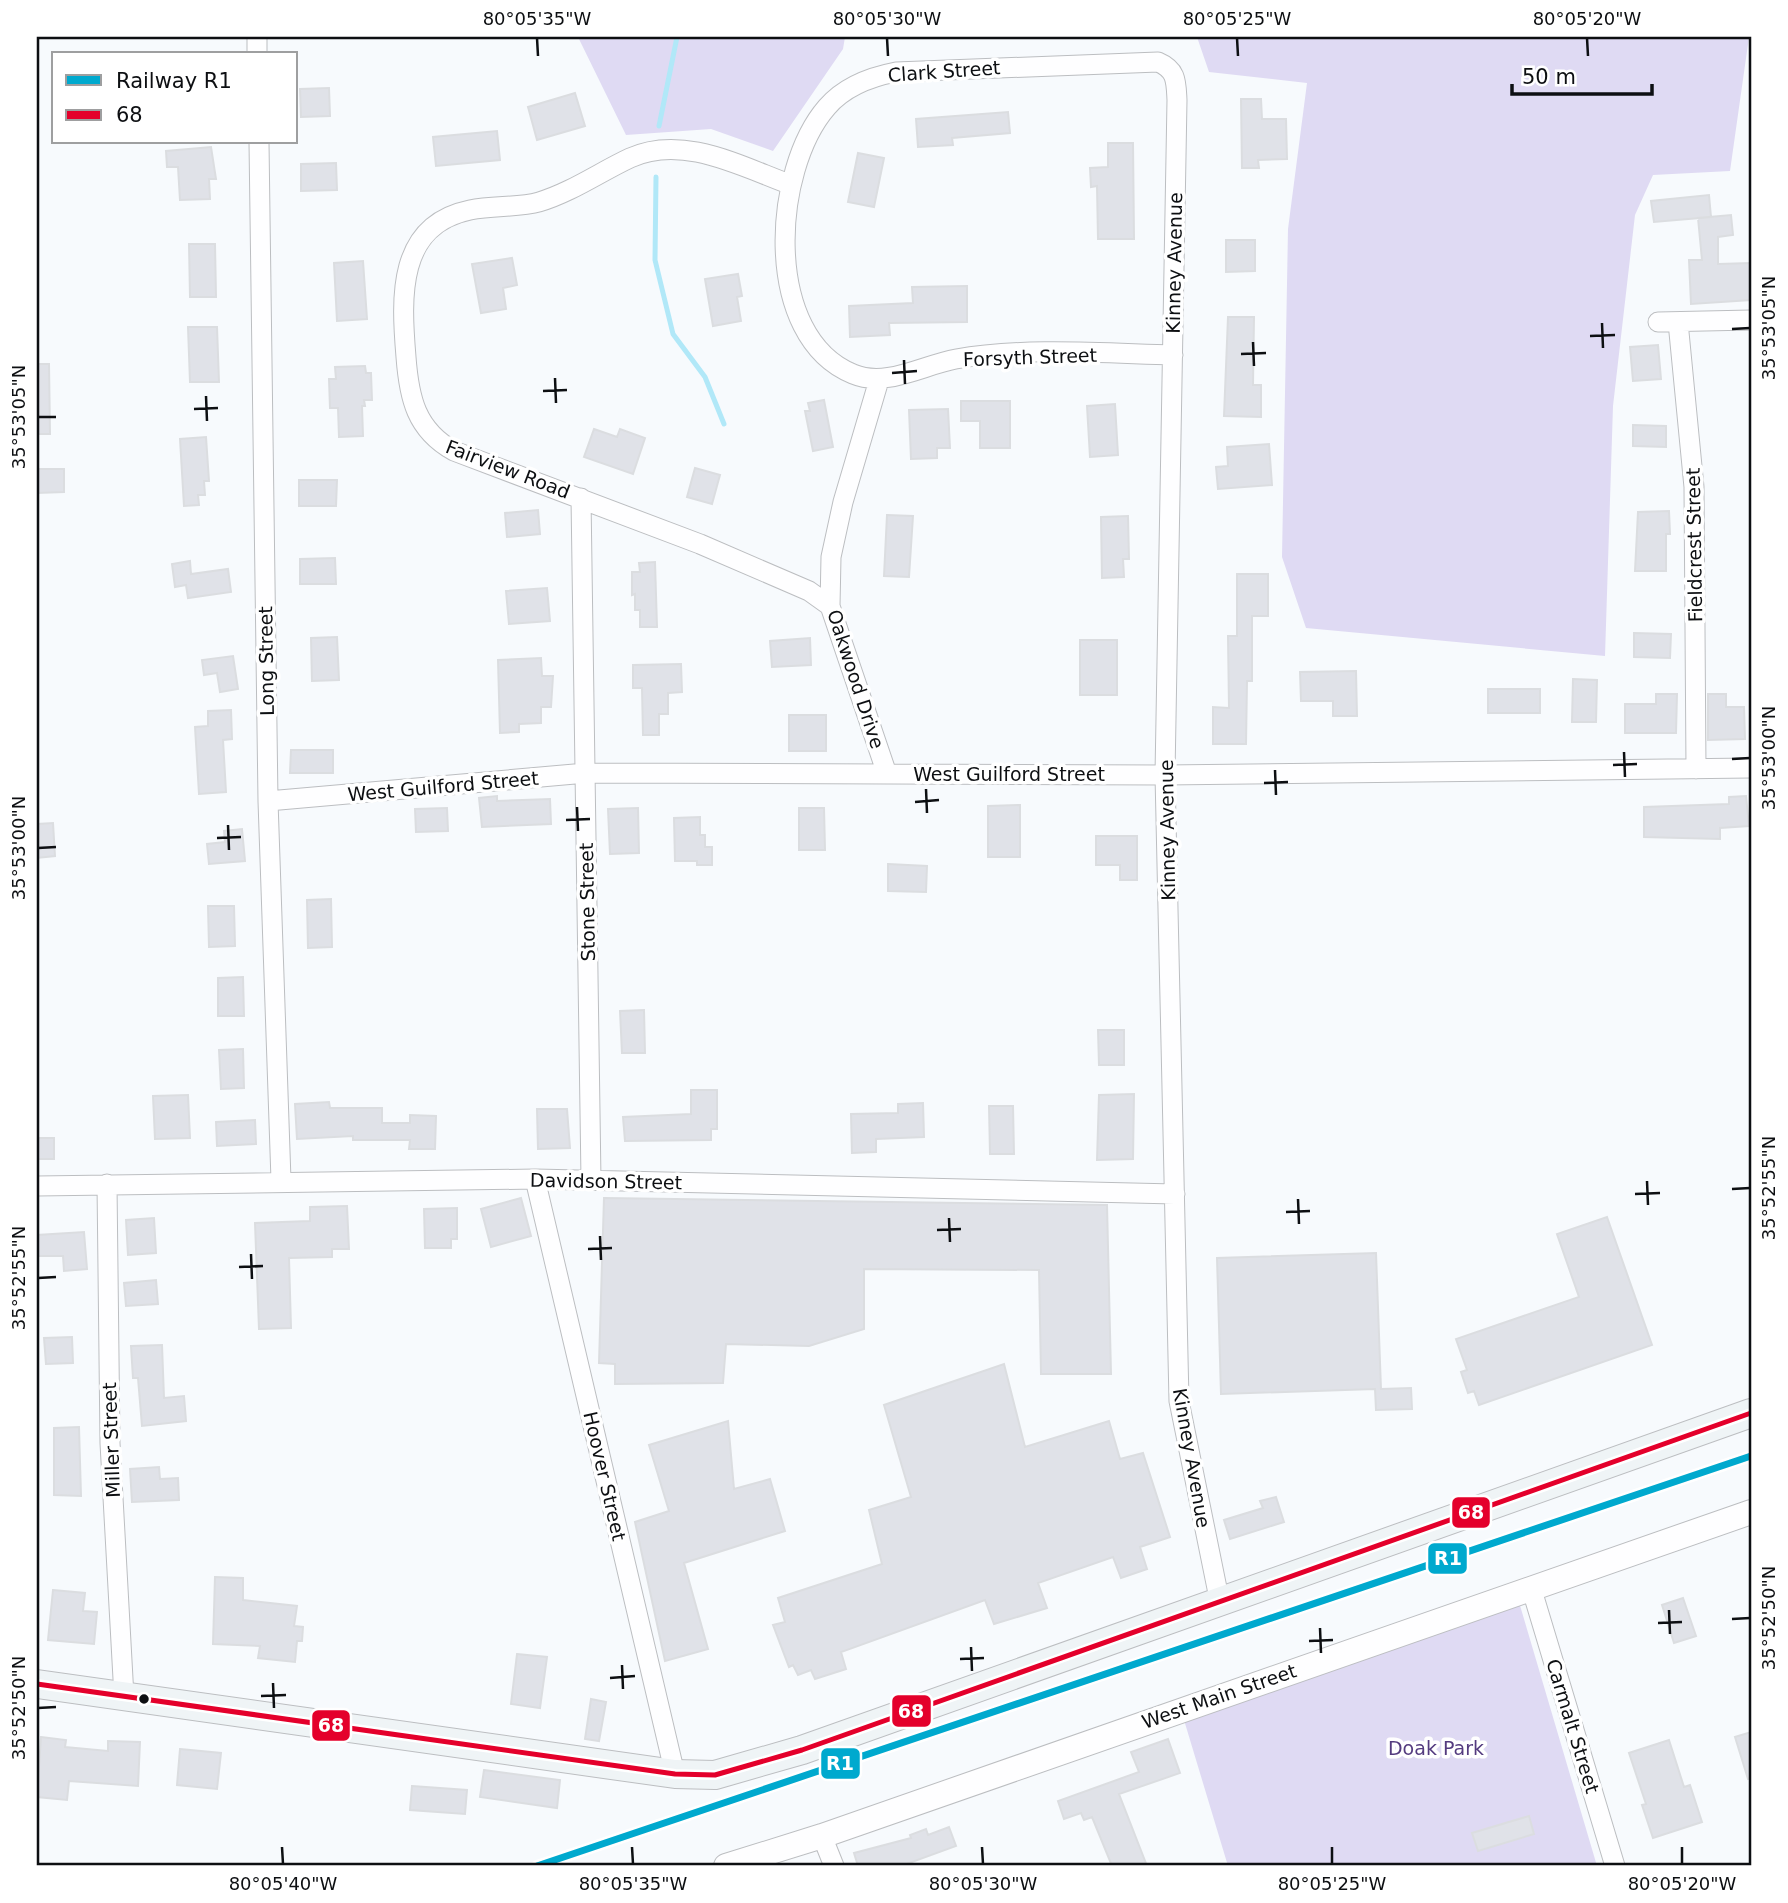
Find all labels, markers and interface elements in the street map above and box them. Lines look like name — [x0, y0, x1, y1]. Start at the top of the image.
text: 80°05'35"W — [483, 8, 592, 29]
text: 80°05'30"W — [833, 8, 942, 29]
text: 80°05'25"W — [1183, 8, 1292, 29]
text: 80°05'20"W — [1533, 8, 1642, 29]
legend — [52, 52, 298, 144]
scale bar — [1512, 52, 1652, 96]
street label: Clark Street — [887, 56, 1001, 86]
text: 50 m — [1522, 65, 1576, 89]
text: Railway R1 — [116, 69, 232, 93]
text: 68 — [116, 103, 143, 127]
street label: Kinney Avenue — [1162, 192, 1186, 334]
text: 35°53'05"N — [1758, 276, 1779, 380]
street label: Forsyth Street — [963, 344, 1097, 370]
text: 35°53'05"N — [8, 365, 29, 469]
street label: Fairview Road — [443, 435, 573, 503]
street label: Fieldcrest Street — [1682, 468, 1706, 622]
street label: Long Street — [254, 606, 278, 716]
street label: Oakwood Drive — [823, 607, 889, 751]
text: 35°53'00"N — [1758, 706, 1779, 810]
street label: Kinney Avenue — [1155, 759, 1179, 901]
street label: West Guilford Street — [913, 763, 1105, 785]
street label: West Guilford Street — [347, 767, 539, 805]
text: 35°53'00"N — [8, 796, 29, 900]
street label: Stone Street — [575, 842, 599, 962]
text: 35°52'55"N — [1758, 1136, 1779, 1240]
street label: Davidson Street — [530, 1169, 682, 1193]
text: 35°52'55"N — [8, 1226, 29, 1330]
street label: Miller Street — [98, 1382, 124, 1498]
street label: Kinney Avenue — [1169, 1386, 1215, 1530]
street label: Hoover Street — [579, 1409, 631, 1543]
line badge: 68 — [1451, 1496, 1491, 1529]
text: 68 — [1458, 1501, 1484, 1523]
line badge: R1 — [1427, 1542, 1468, 1575]
text: R1 — [1434, 1547, 1462, 1569]
text: 35°52'50"N — [1758, 1566, 1779, 1670]
text: 35°52'50"N — [8, 1656, 29, 1760]
street label: Carmalt Street — [1542, 1656, 1604, 1796]
street label: West Main Street — [1139, 1659, 1299, 1733]
unlabelled marker — [137, 1692, 151, 1706]
line badge: 68 — [891, 1694, 932, 1728]
text: 68 — [898, 1700, 924, 1722]
line badge: 68 — [311, 1709, 351, 1742]
text: 68 — [318, 1714, 344, 1736]
park label: Doak Park — [1388, 1737, 1484, 1759]
line badge: R1 — [820, 1747, 861, 1780]
text: R1 — [826, 1752, 854, 1774]
text: 80°05'40"W — [229, 1873, 338, 1894]
text: 80°05'35"W — [579, 1873, 688, 1894]
text: 80°05'30"W — [929, 1873, 1038, 1894]
text: 80°05'25"W — [1278, 1873, 1387, 1894]
text: 80°05'20"W — [1628, 1873, 1737, 1894]

